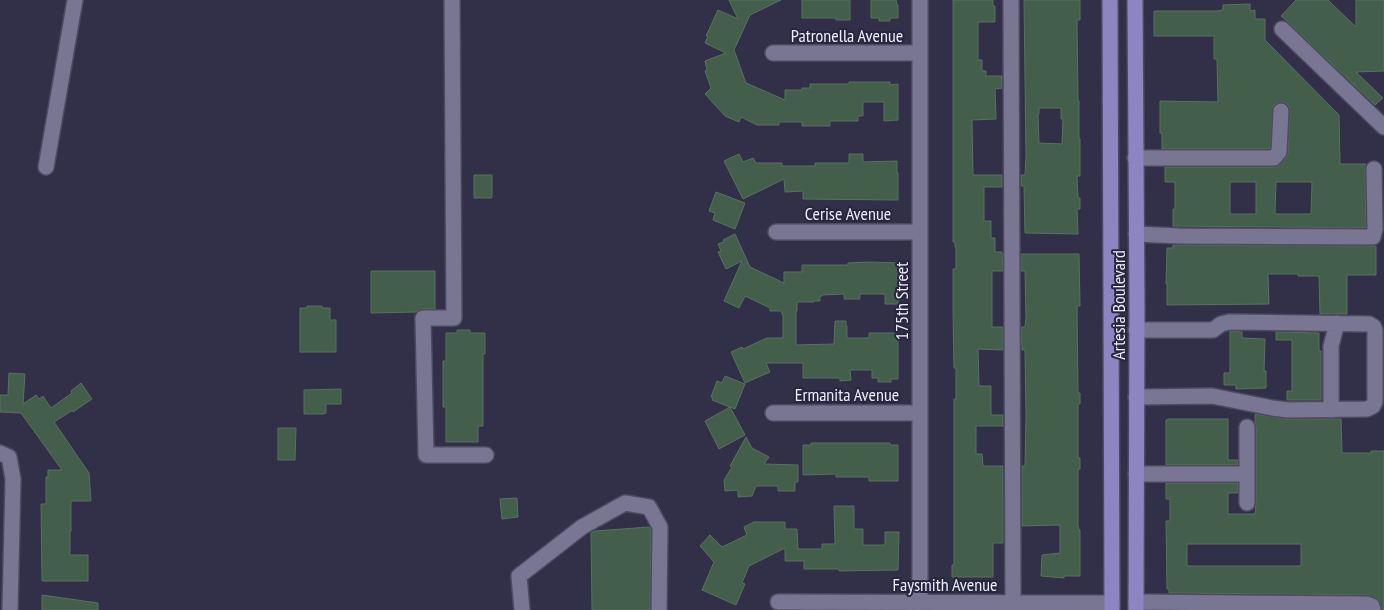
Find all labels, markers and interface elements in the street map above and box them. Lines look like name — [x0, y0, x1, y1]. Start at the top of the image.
street label: Patronella Avenue — [791, 24, 903, 47]
street label: Cerise Avenue — [805, 202, 891, 225]
street label: Artesia Boulevard — [1107, 250, 1130, 360]
street label: 175th Street — [890, 262, 913, 340]
street label: Ermanita Avenue — [795, 383, 899, 406]
street label: Faysmith Avenue — [893, 573, 997, 596]

